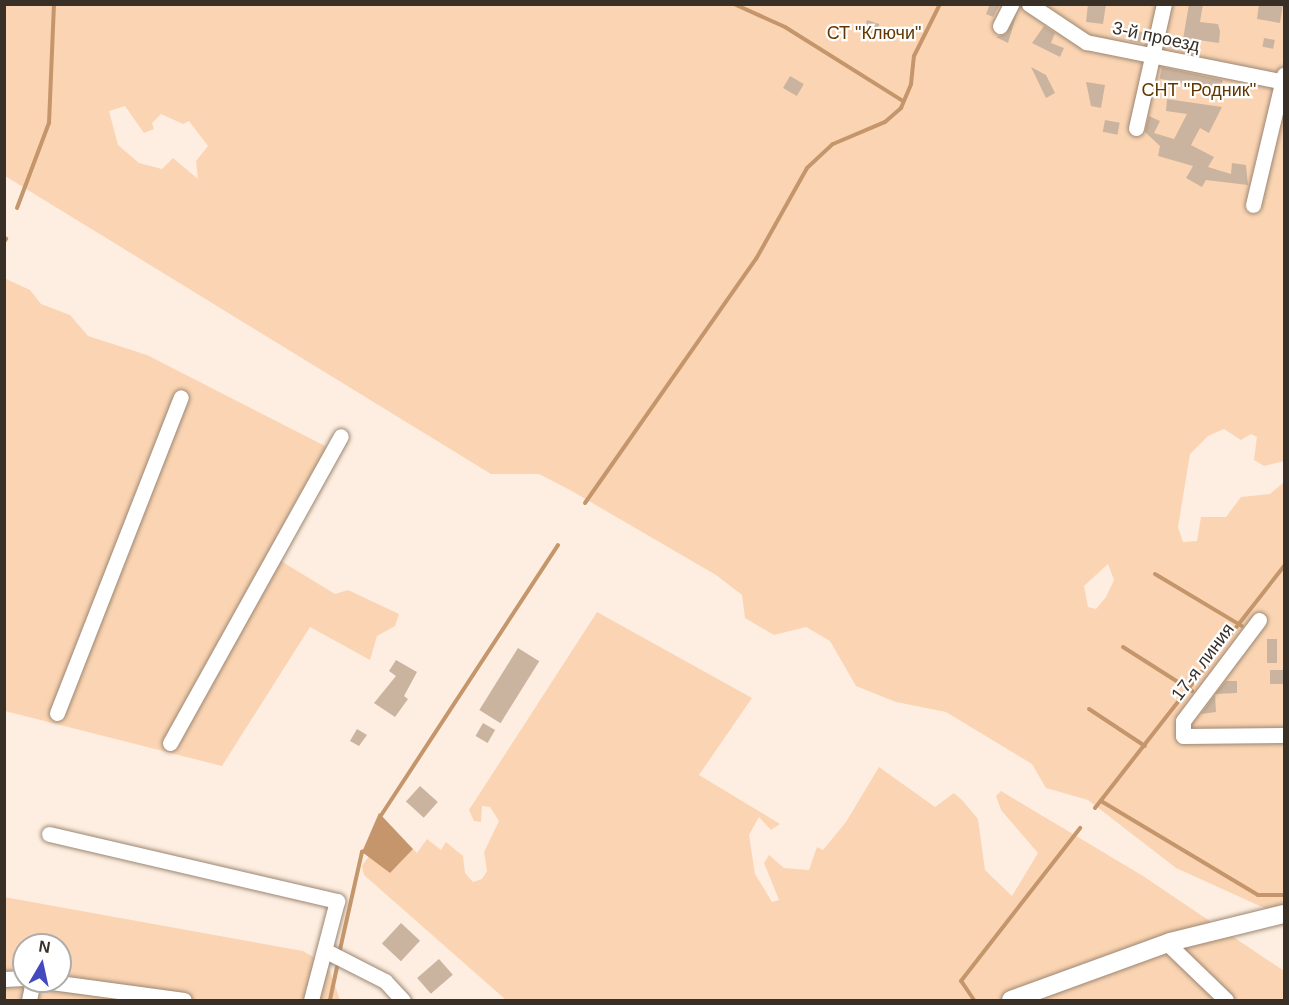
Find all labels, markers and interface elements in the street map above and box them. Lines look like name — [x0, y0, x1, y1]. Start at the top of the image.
street label: 3-й проезд — [1110, 17, 1202, 57]
park label: СТ "Ключи" — [827, 22, 921, 44]
park label: СНТ ''Родник'' — [1142, 79, 1256, 101]
street label: 17-я линия — [1167, 619, 1239, 705]
north arrow — [12, 933, 72, 993]
text: N — [38, 937, 52, 956]

